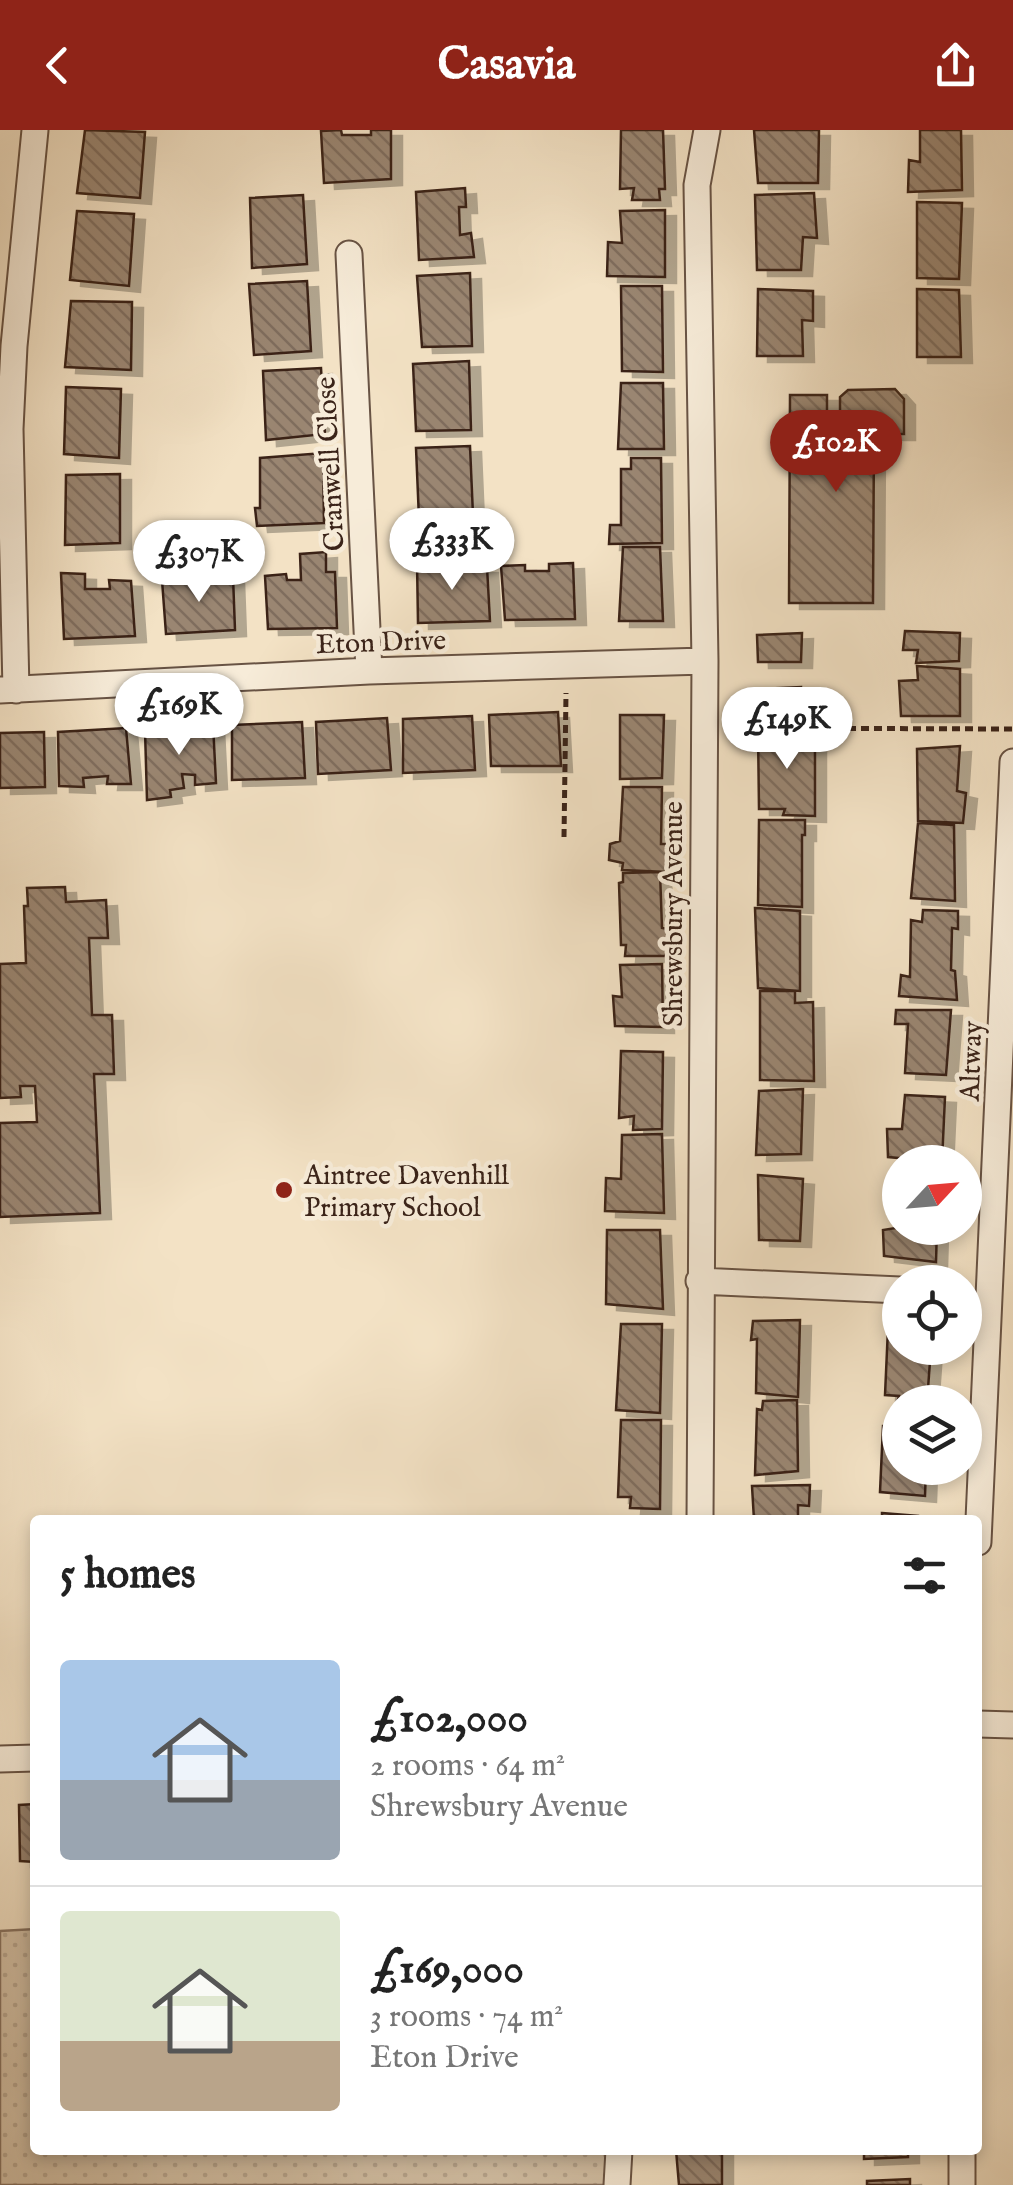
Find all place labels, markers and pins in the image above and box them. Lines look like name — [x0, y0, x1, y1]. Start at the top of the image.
pin: £102K — [766, 410, 906, 495]
pin: £333K — [382, 508, 522, 593]
pin: £307K — [129, 520, 269, 605]
pin: £169K — [109, 673, 249, 758]
pin: £149K — [717, 687, 857, 772]
place label: Aintree Davenhill Primary School — [303, 1159, 509, 1226]
marker: Aintree Davenhill Primary School — [273, 1179, 295, 1201]

